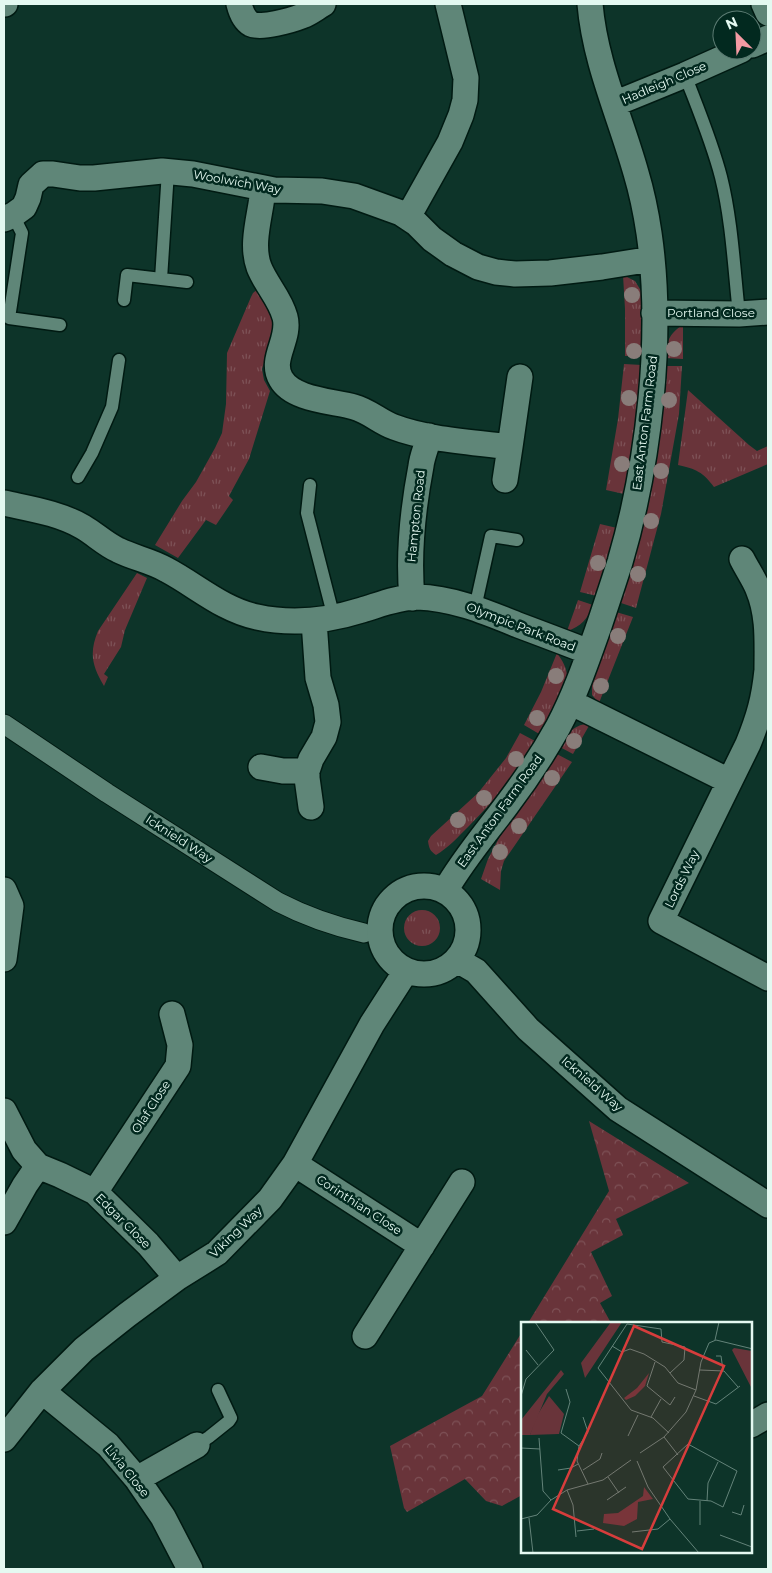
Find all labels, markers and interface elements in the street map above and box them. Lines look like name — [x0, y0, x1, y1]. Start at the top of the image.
north arrow — [712, 10, 762, 60]
text: N — [723, 13, 741, 34]
street label: Hadleigh Close — [619, 58, 708, 107]
street label: Woolwich Way — [192, 166, 283, 197]
street label: Portland Close — [667, 305, 755, 320]
street label: East Anton Farm Road — [629, 355, 660, 491]
street label: Hampton Road — [403, 469, 428, 563]
street label: Olympic Park Road — [464, 599, 578, 654]
street label: East Anton Farm Road — [454, 752, 545, 870]
street label: Icknield Way — [143, 811, 216, 866]
street label: Lords Way — [661, 847, 702, 910]
street label: Icknield Way — [559, 1053, 626, 1115]
street label: Olaf Close — [128, 1078, 173, 1136]
street label: Corinthian Close — [314, 1171, 405, 1238]
street label: Edgar Close — [93, 1190, 154, 1251]
street label: Viking Way — [206, 1203, 265, 1260]
inset map — [521, 1322, 752, 1553]
street label: Livia Close — [102, 1442, 153, 1500]

